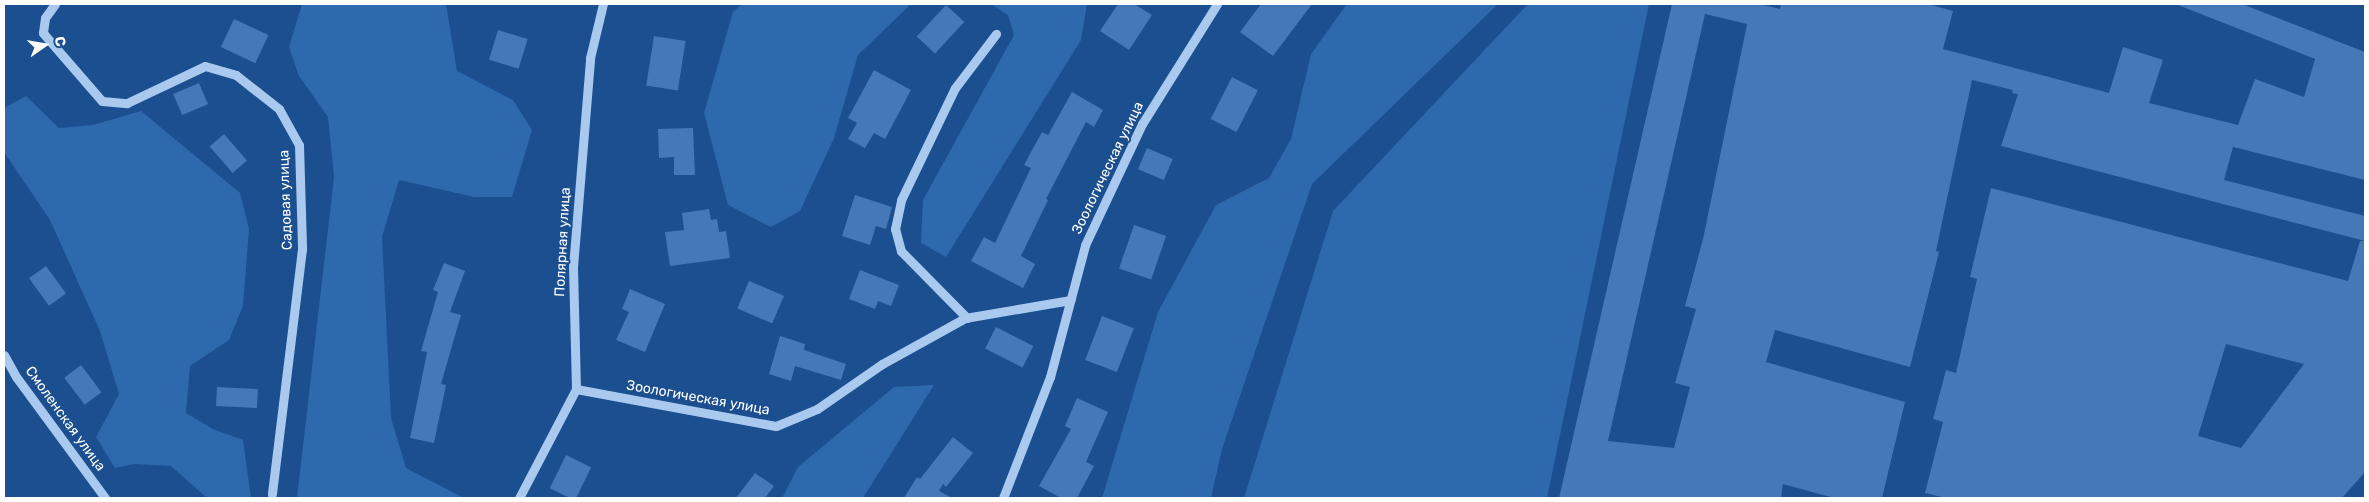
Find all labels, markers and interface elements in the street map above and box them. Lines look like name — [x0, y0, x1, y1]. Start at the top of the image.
north arrow — [20, 20, 70, 70]
text: С — [51, 35, 69, 48]
street label: Зоологическая улица — [1069, 99, 1147, 237]
street label: Садовая улица — [276, 150, 296, 250]
street label: Полярная улица — [552, 187, 574, 297]
street label: Смоленская улица — [21, 363, 109, 475]
street label: Зоологическая улица — [625, 377, 771, 419]

